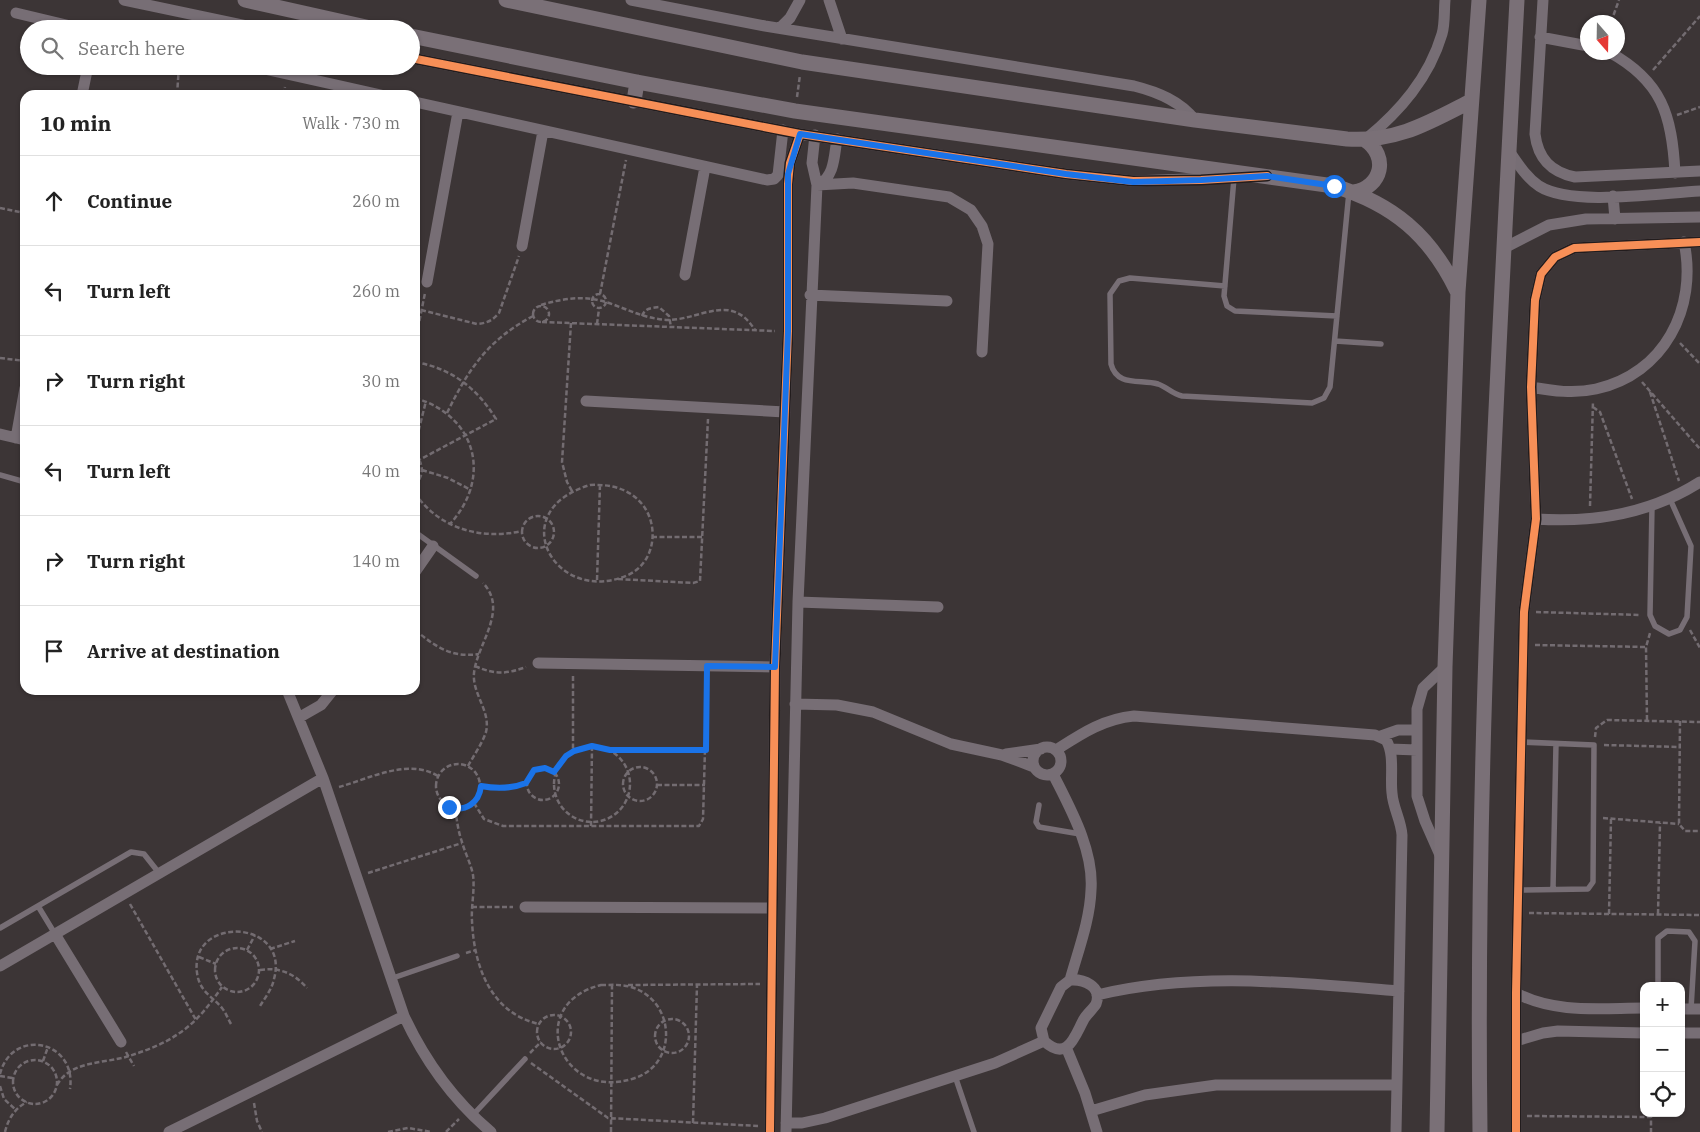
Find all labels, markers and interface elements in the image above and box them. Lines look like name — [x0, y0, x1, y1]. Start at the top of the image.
north arrow — [1580, 15, 1625, 60]
search box — [20, 20, 420, 75]
icon: search — [38, 34, 66, 62]
text: Search here — [78, 36, 185, 60]
text: 10 min — [40, 109, 111, 137]
text: Walk · 730 m — [302, 113, 400, 133]
route start — [1323, 175, 1346, 198]
icon: ahead — [40, 187, 68, 215]
text: Continue — [87, 189, 172, 213]
text: 260 m — [352, 191, 400, 211]
icon: left — [40, 277, 68, 305]
text: Turn left — [87, 279, 170, 303]
text: 260 m — [352, 281, 400, 301]
icon: right — [40, 367, 68, 395]
text: Turn right — [87, 369, 185, 393]
text: 30 m — [362, 371, 400, 391]
icon: left — [40, 457, 68, 485]
text: Turn left — [87, 459, 170, 483]
text: 40 m — [362, 461, 400, 481]
icon: right — [40, 547, 68, 575]
text: Turn right — [87, 549, 185, 573]
text: 140 m — [352, 551, 400, 571]
icon: arrive — [40, 637, 68, 665]
text: Arrive at destination — [87, 639, 280, 663]
route end — [438, 796, 461, 819]
map controls — [1640, 982, 1685, 1117]
button: + — [1640, 982, 1685, 1027]
button: − — [1640, 1027, 1685, 1072]
button: locate — [1640, 1072, 1685, 1117]

